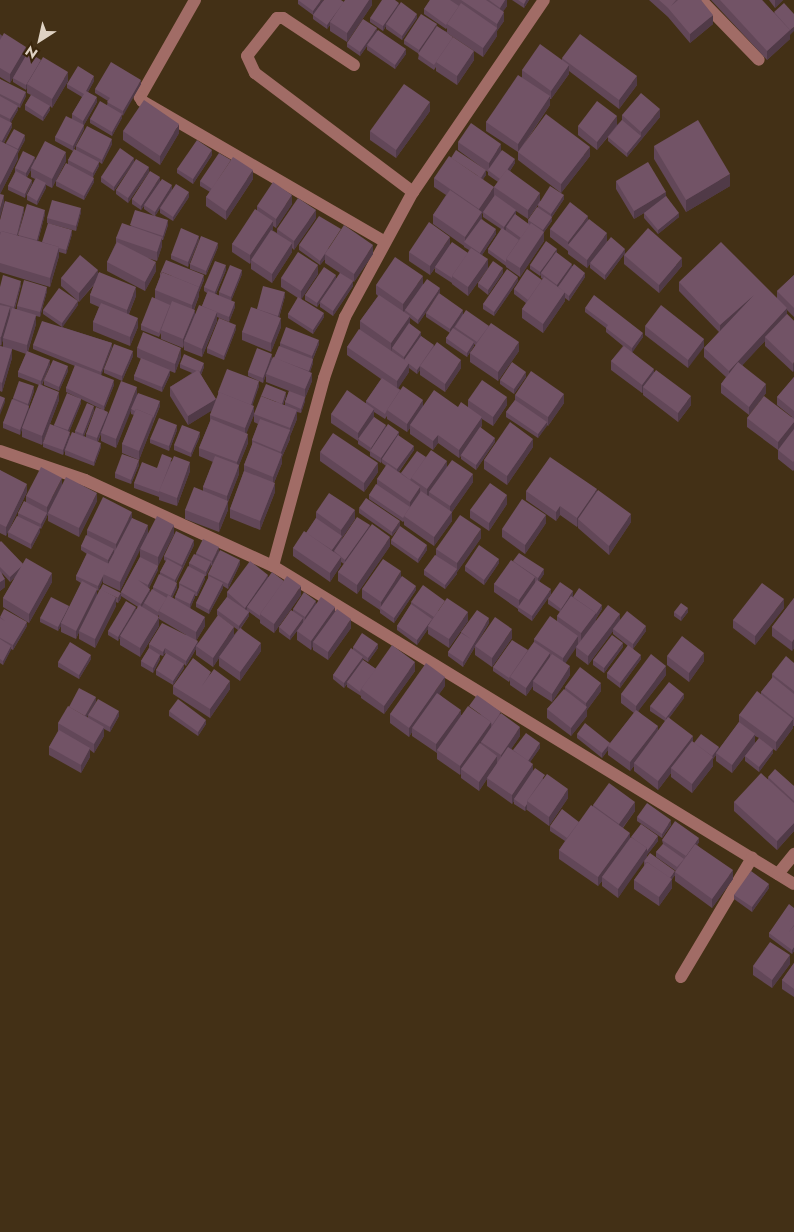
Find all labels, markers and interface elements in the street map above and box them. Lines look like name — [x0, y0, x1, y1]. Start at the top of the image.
north arrow — [15, 15, 65, 65]
text: N — [21, 41, 42, 64]

